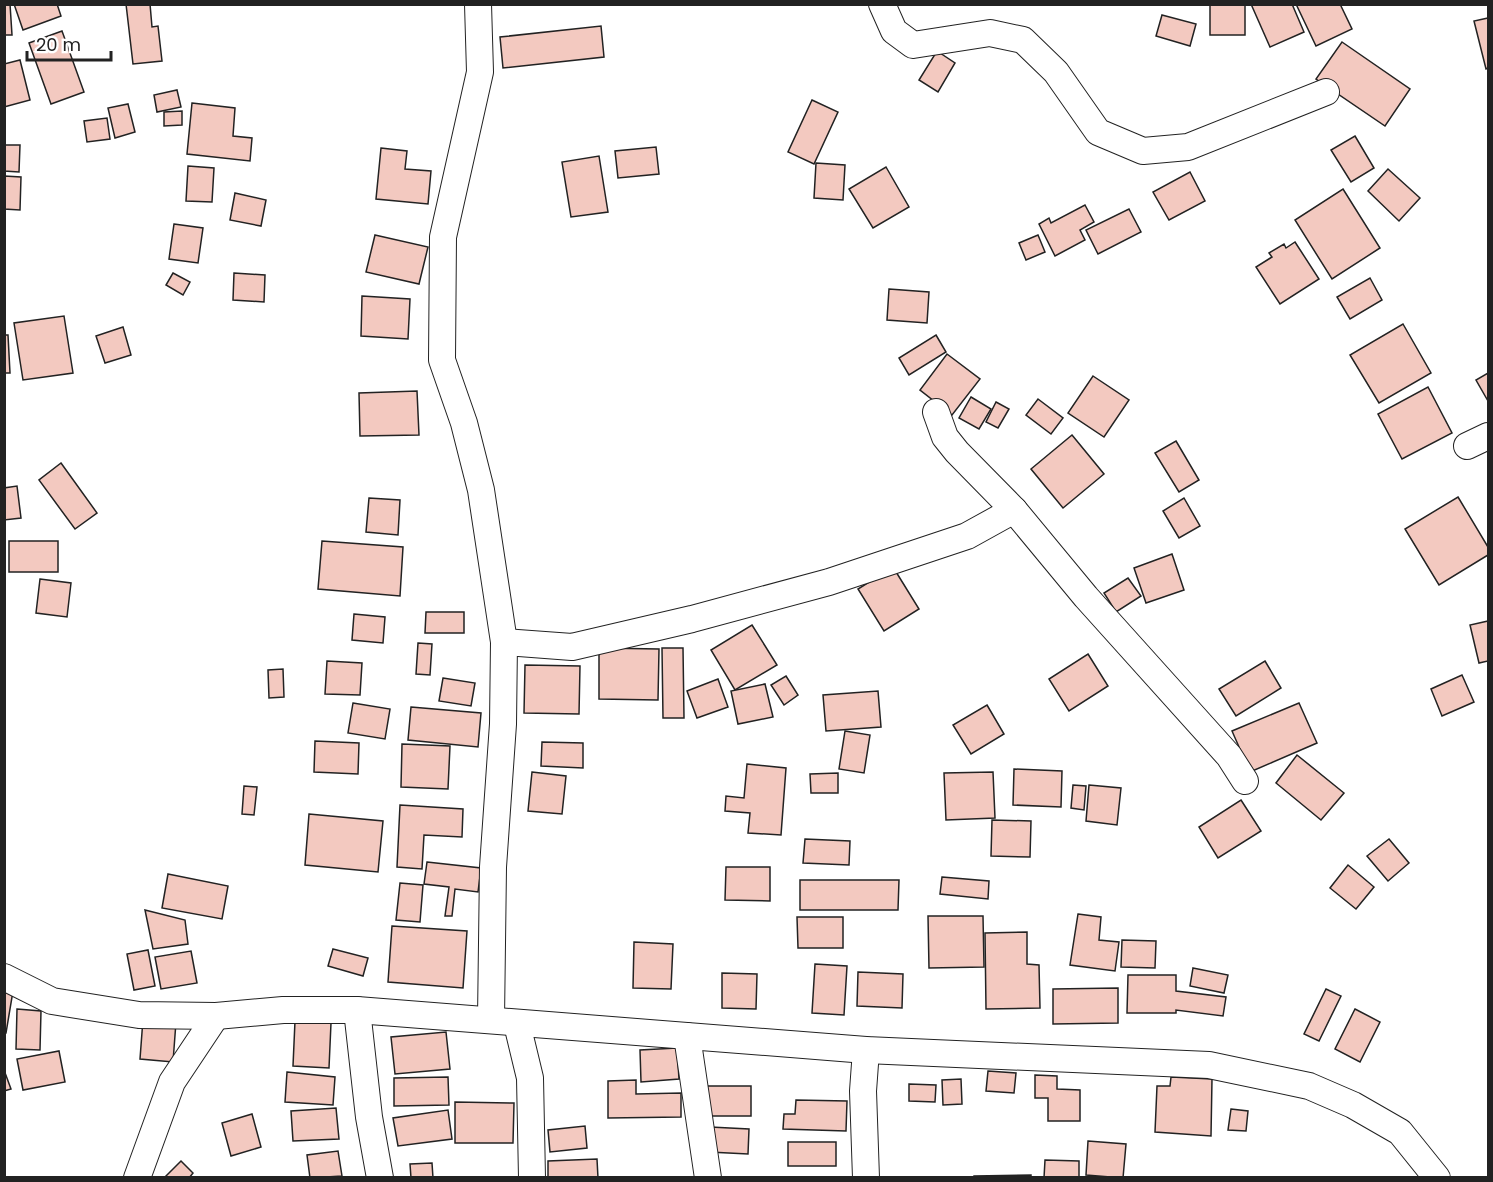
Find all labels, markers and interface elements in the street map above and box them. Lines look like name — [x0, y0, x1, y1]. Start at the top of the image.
scale bar — [27, 24, 111, 62]
text: 20 m — [36, 32, 81, 57]

